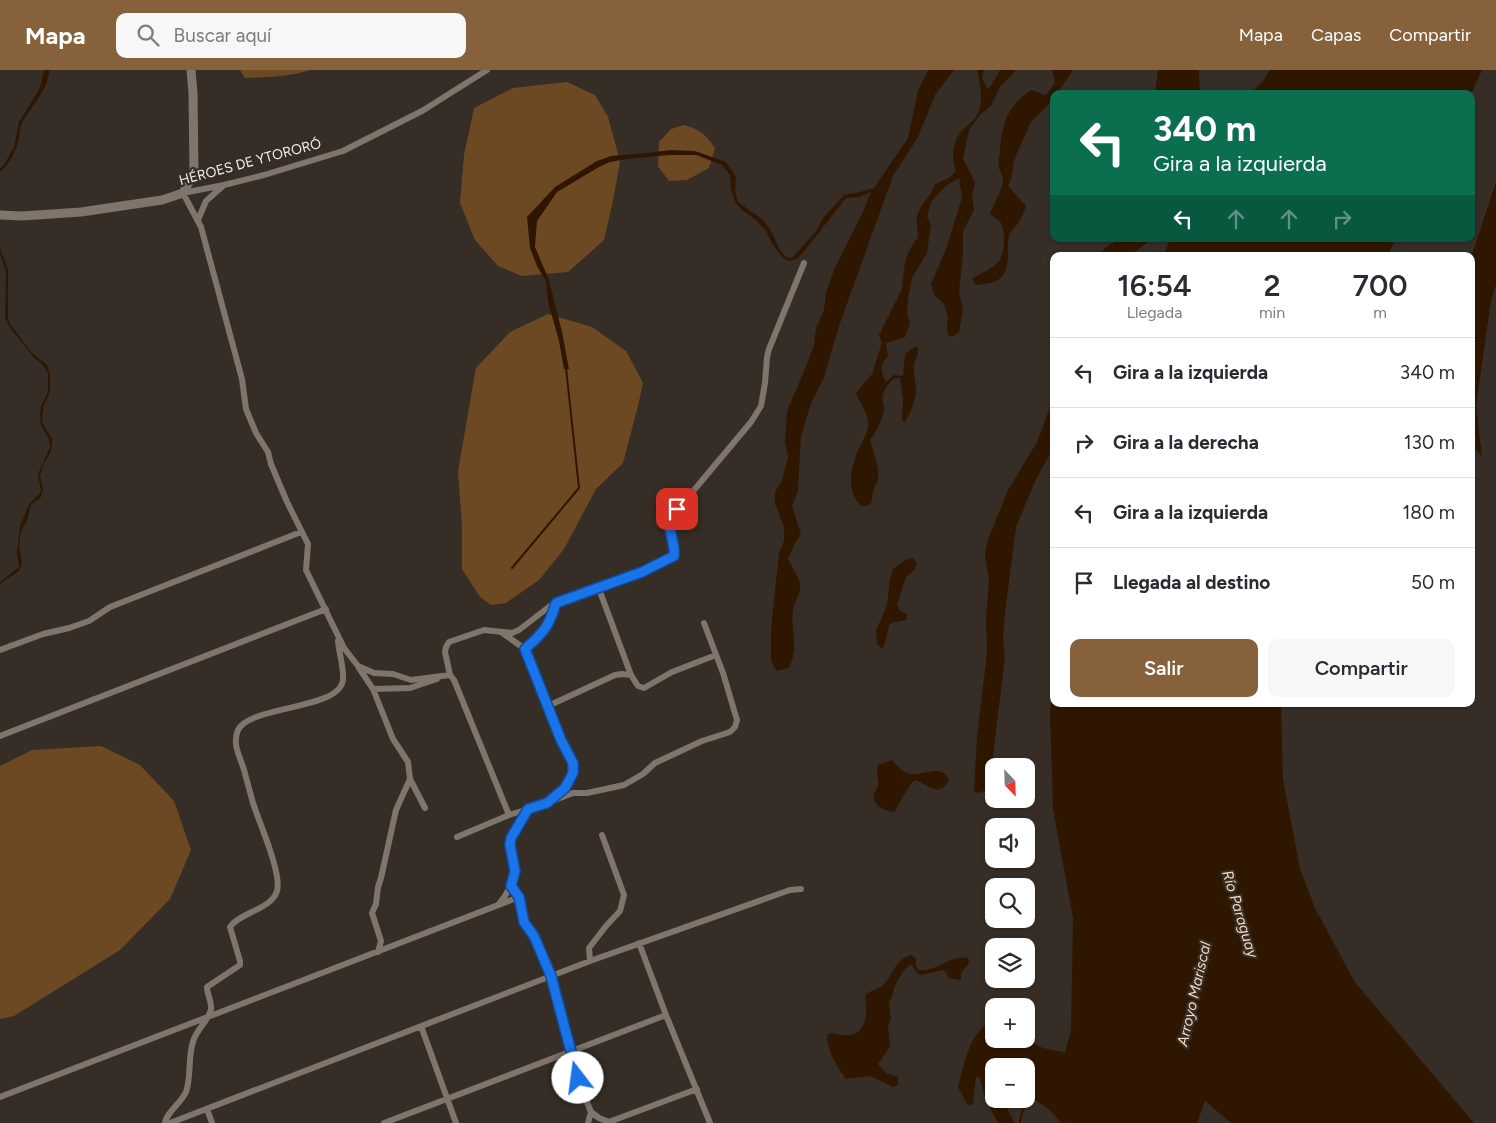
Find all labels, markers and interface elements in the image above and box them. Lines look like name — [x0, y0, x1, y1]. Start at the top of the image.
search box — [116, 13, 466, 58]
text: Mapa — [25, 21, 86, 50]
icon: search — [134, 21, 162, 49]
text: Buscar aquí — [174, 24, 271, 47]
text: Mapa — [1239, 24, 1283, 46]
text: Capas — [1311, 24, 1361, 46]
text: Compartir — [1389, 24, 1471, 46]
text: 340 m — [1153, 108, 1256, 150]
icon: left — [1070, 110, 1135, 175]
street label: HÉROES DE YTORORÓ — [177, 135, 323, 189]
text: Gira a la izquierda — [1153, 150, 1327, 177]
icon: left — [1169, 205, 1197, 233]
icon: ahead — [1222, 205, 1250, 233]
icon: ahead — [1275, 205, 1303, 233]
icon: right — [1328, 205, 1356, 233]
text: 16:54 — [1117, 267, 1192, 304]
text: 2 — [1264, 267, 1281, 304]
text: 700 — [1353, 267, 1408, 304]
text: Llegada — [1127, 303, 1182, 322]
text: min — [1259, 303, 1285, 322]
text: m — [1373, 303, 1387, 322]
icon: left — [1070, 359, 1098, 387]
text: Gira a la izquierda — [1113, 361, 1268, 384]
text: 340 m — [1400, 361, 1455, 384]
icon: right — [1070, 429, 1098, 457]
text: Gira a la derecha — [1113, 431, 1259, 454]
text: 130 m — [1404, 431, 1455, 454]
pin — [656, 488, 698, 530]
icon: arrive — [663, 495, 691, 523]
icon: left — [1070, 499, 1098, 527]
text: Gira a la izquierda — [1113, 501, 1268, 524]
text: 180 m — [1402, 501, 1455, 524]
icon: arrive — [1070, 569, 1098, 597]
text: Llegada al destino — [1113, 571, 1270, 594]
text: 50 m — [1411, 571, 1455, 594]
button: Salir — [1070, 639, 1258, 697]
button: Compartir — [1268, 639, 1455, 697]
north arrow — [985, 758, 1035, 808]
map controls — [985, 758, 1035, 1108]
button: sound — [985, 818, 1035, 868]
water label: Río Paraguay — [1218, 868, 1262, 961]
button: search — [985, 878, 1035, 928]
button: layers — [985, 938, 1035, 988]
water label: Arroyo Mariscal — [1173, 939, 1215, 1049]
button: + — [985, 998, 1035, 1048]
position arrow — [551, 1051, 603, 1103]
button: − — [985, 1058, 1035, 1108]

